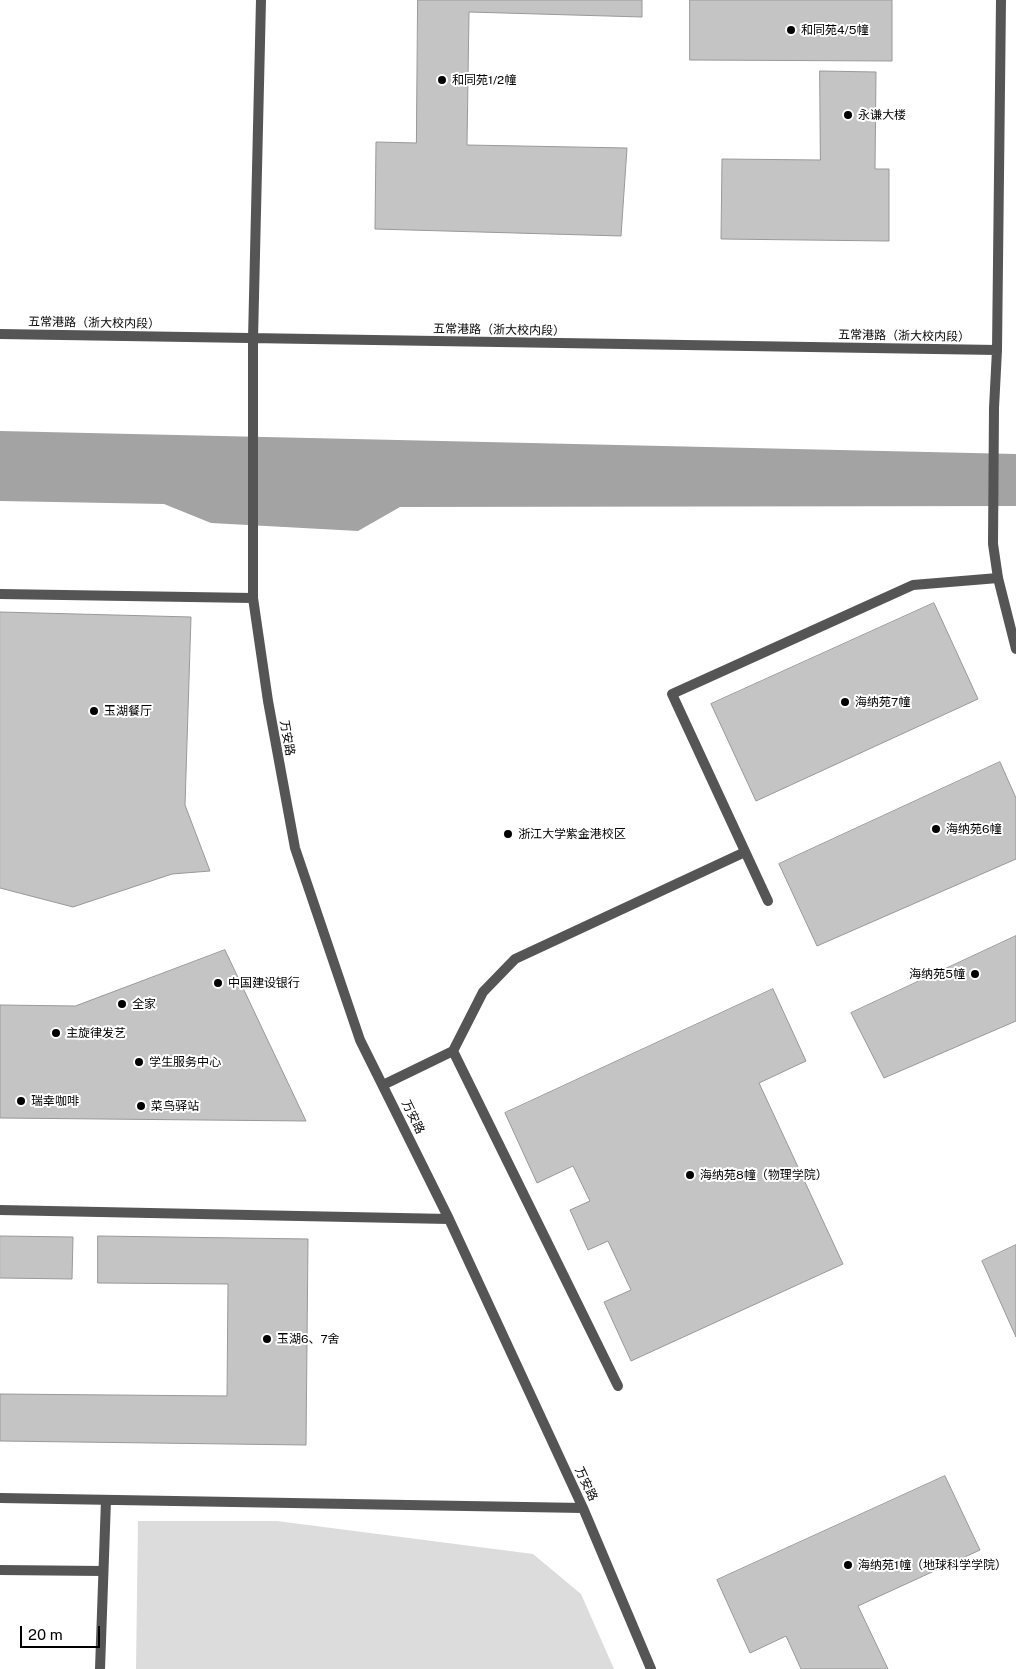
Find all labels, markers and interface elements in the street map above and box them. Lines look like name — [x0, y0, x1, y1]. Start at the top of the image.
place label: 和同苑4/5幢 — [801, 23, 868, 37]
marker: 和同苑4/5幢 — [785, 24, 797, 36]
place label: 和同苑1/2幢 — [452, 73, 516, 87]
marker: 和同苑1/2幢 — [436, 74, 448, 86]
place label: 永谦大楼 — [858, 108, 906, 122]
marker: 永谦大楼 — [842, 109, 854, 121]
street label: 五常港路（浙大校内段） — [28, 315, 160, 331]
street label: 五常港路（浙大校内段） — [433, 322, 565, 338]
street label: 五常港路（浙大校内段） — [838, 328, 970, 344]
place label: 海纳苑7幢 — [855, 695, 910, 709]
marker: 海纳苑7幢 — [839, 696, 851, 708]
place label: 玉湖餐厅 — [104, 704, 152, 718]
marker: 玉湖餐厅 — [88, 705, 100, 717]
street label: 万安路 — [277, 719, 297, 757]
place label: 海纳苑6幢 — [946, 822, 1001, 836]
marker: 海纳苑6幢 — [930, 823, 942, 835]
place label: 浙江大学紫金港校区 — [518, 827, 626, 841]
marker: 浙江大学紫金港校区 — [502, 828, 514, 840]
place label: 海纳苑5幢 — [909, 967, 965, 981]
marker: 海纳苑5幢 — [969, 968, 981, 980]
place label: 中国建设银行 — [228, 976, 300, 990]
marker: 中国建设银行 — [212, 977, 224, 989]
place label: 全家 — [132, 997, 156, 1011]
marker: 全家 — [116, 998, 128, 1010]
place label: 主旋律发艺 — [66, 1026, 126, 1040]
marker: 主旋律发艺 — [50, 1027, 62, 1039]
place label: 学生服务中心 — [149, 1055, 221, 1069]
marker: 学生服务中心 — [133, 1056, 145, 1068]
place label: 瑞幸咖啡 — [31, 1094, 79, 1108]
marker: 瑞幸咖啡 — [15, 1095, 27, 1107]
street label: 万安路 — [399, 1098, 427, 1136]
place label: 菜鸟驿站 — [151, 1099, 199, 1113]
marker: 菜鸟驿站 — [135, 1100, 147, 1112]
place label: 海纳苑8幢（物理学院） — [700, 1168, 828, 1182]
marker: 海纳苑8幢（物理学院） — [684, 1169, 696, 1181]
place label: 玉湖6、7舍 — [277, 1332, 340, 1346]
marker: 玉湖6、7舍 — [261, 1333, 273, 1345]
street label: 万安路 — [572, 1465, 600, 1503]
place label: 海纳苑1幢（地球科学学院） — [858, 1558, 1007, 1572]
marker: 海纳苑1幢（地球科学学院） — [842, 1559, 854, 1571]
scale bar — [22, 1616, 102, 1648]
text: 20 m — [28, 1626, 63, 1643]

